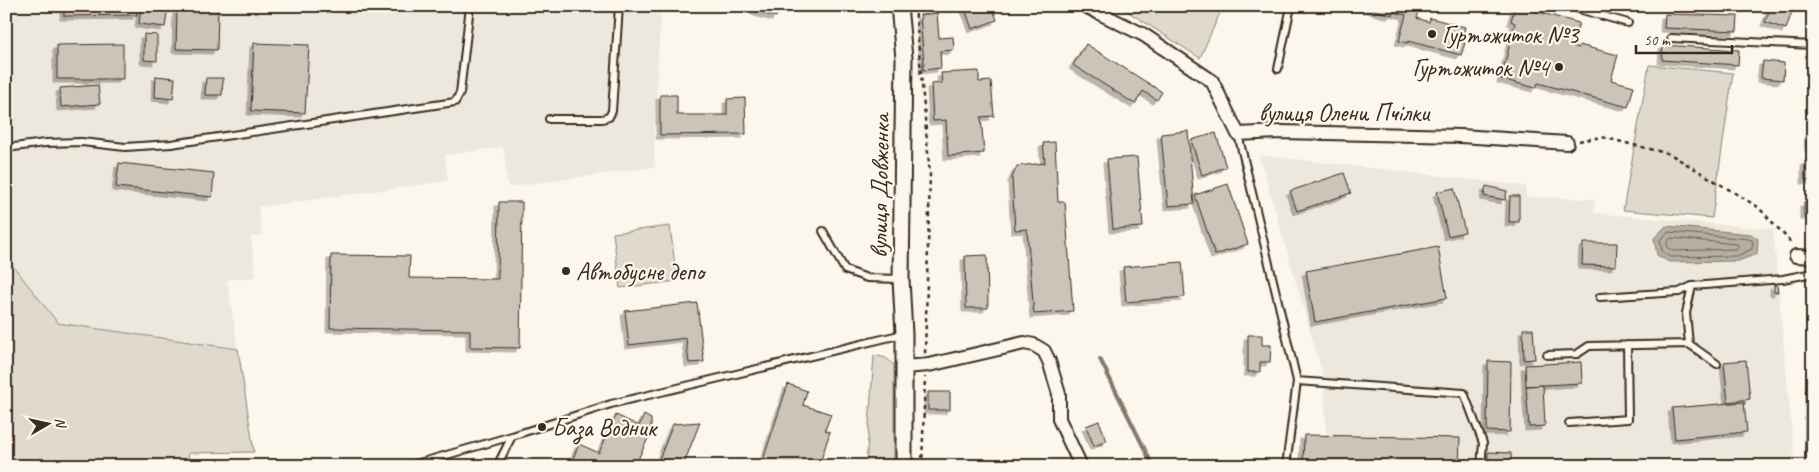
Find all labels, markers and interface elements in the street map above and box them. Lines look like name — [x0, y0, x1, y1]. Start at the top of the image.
place label: Гуртожиток №3 — [1442, 19, 1580, 51]
scale bar — [1636, 22, 1733, 54]
marker: Гуртожиток №3 — [1426, 28, 1438, 40]
text: 50 m — [1644, 31, 1671, 50]
place label: Гуртожиток №4 — [1412, 52, 1552, 84]
marker: Гуртожиток №4 — [1553, 61, 1565, 73]
street label: вулиця Олени Пчілки — [1259, 97, 1431, 129]
street label: вулиця Довженка — [863, 111, 897, 258]
place label: Автобусне депо — [576, 256, 707, 288]
marker: Автобусне депо — [560, 265, 572, 277]
north arrow — [22, 400, 72, 450]
place label: База Водник — [552, 412, 659, 445]
text: N — [51, 416, 70, 430]
marker: База Водник — [536, 421, 548, 433]

